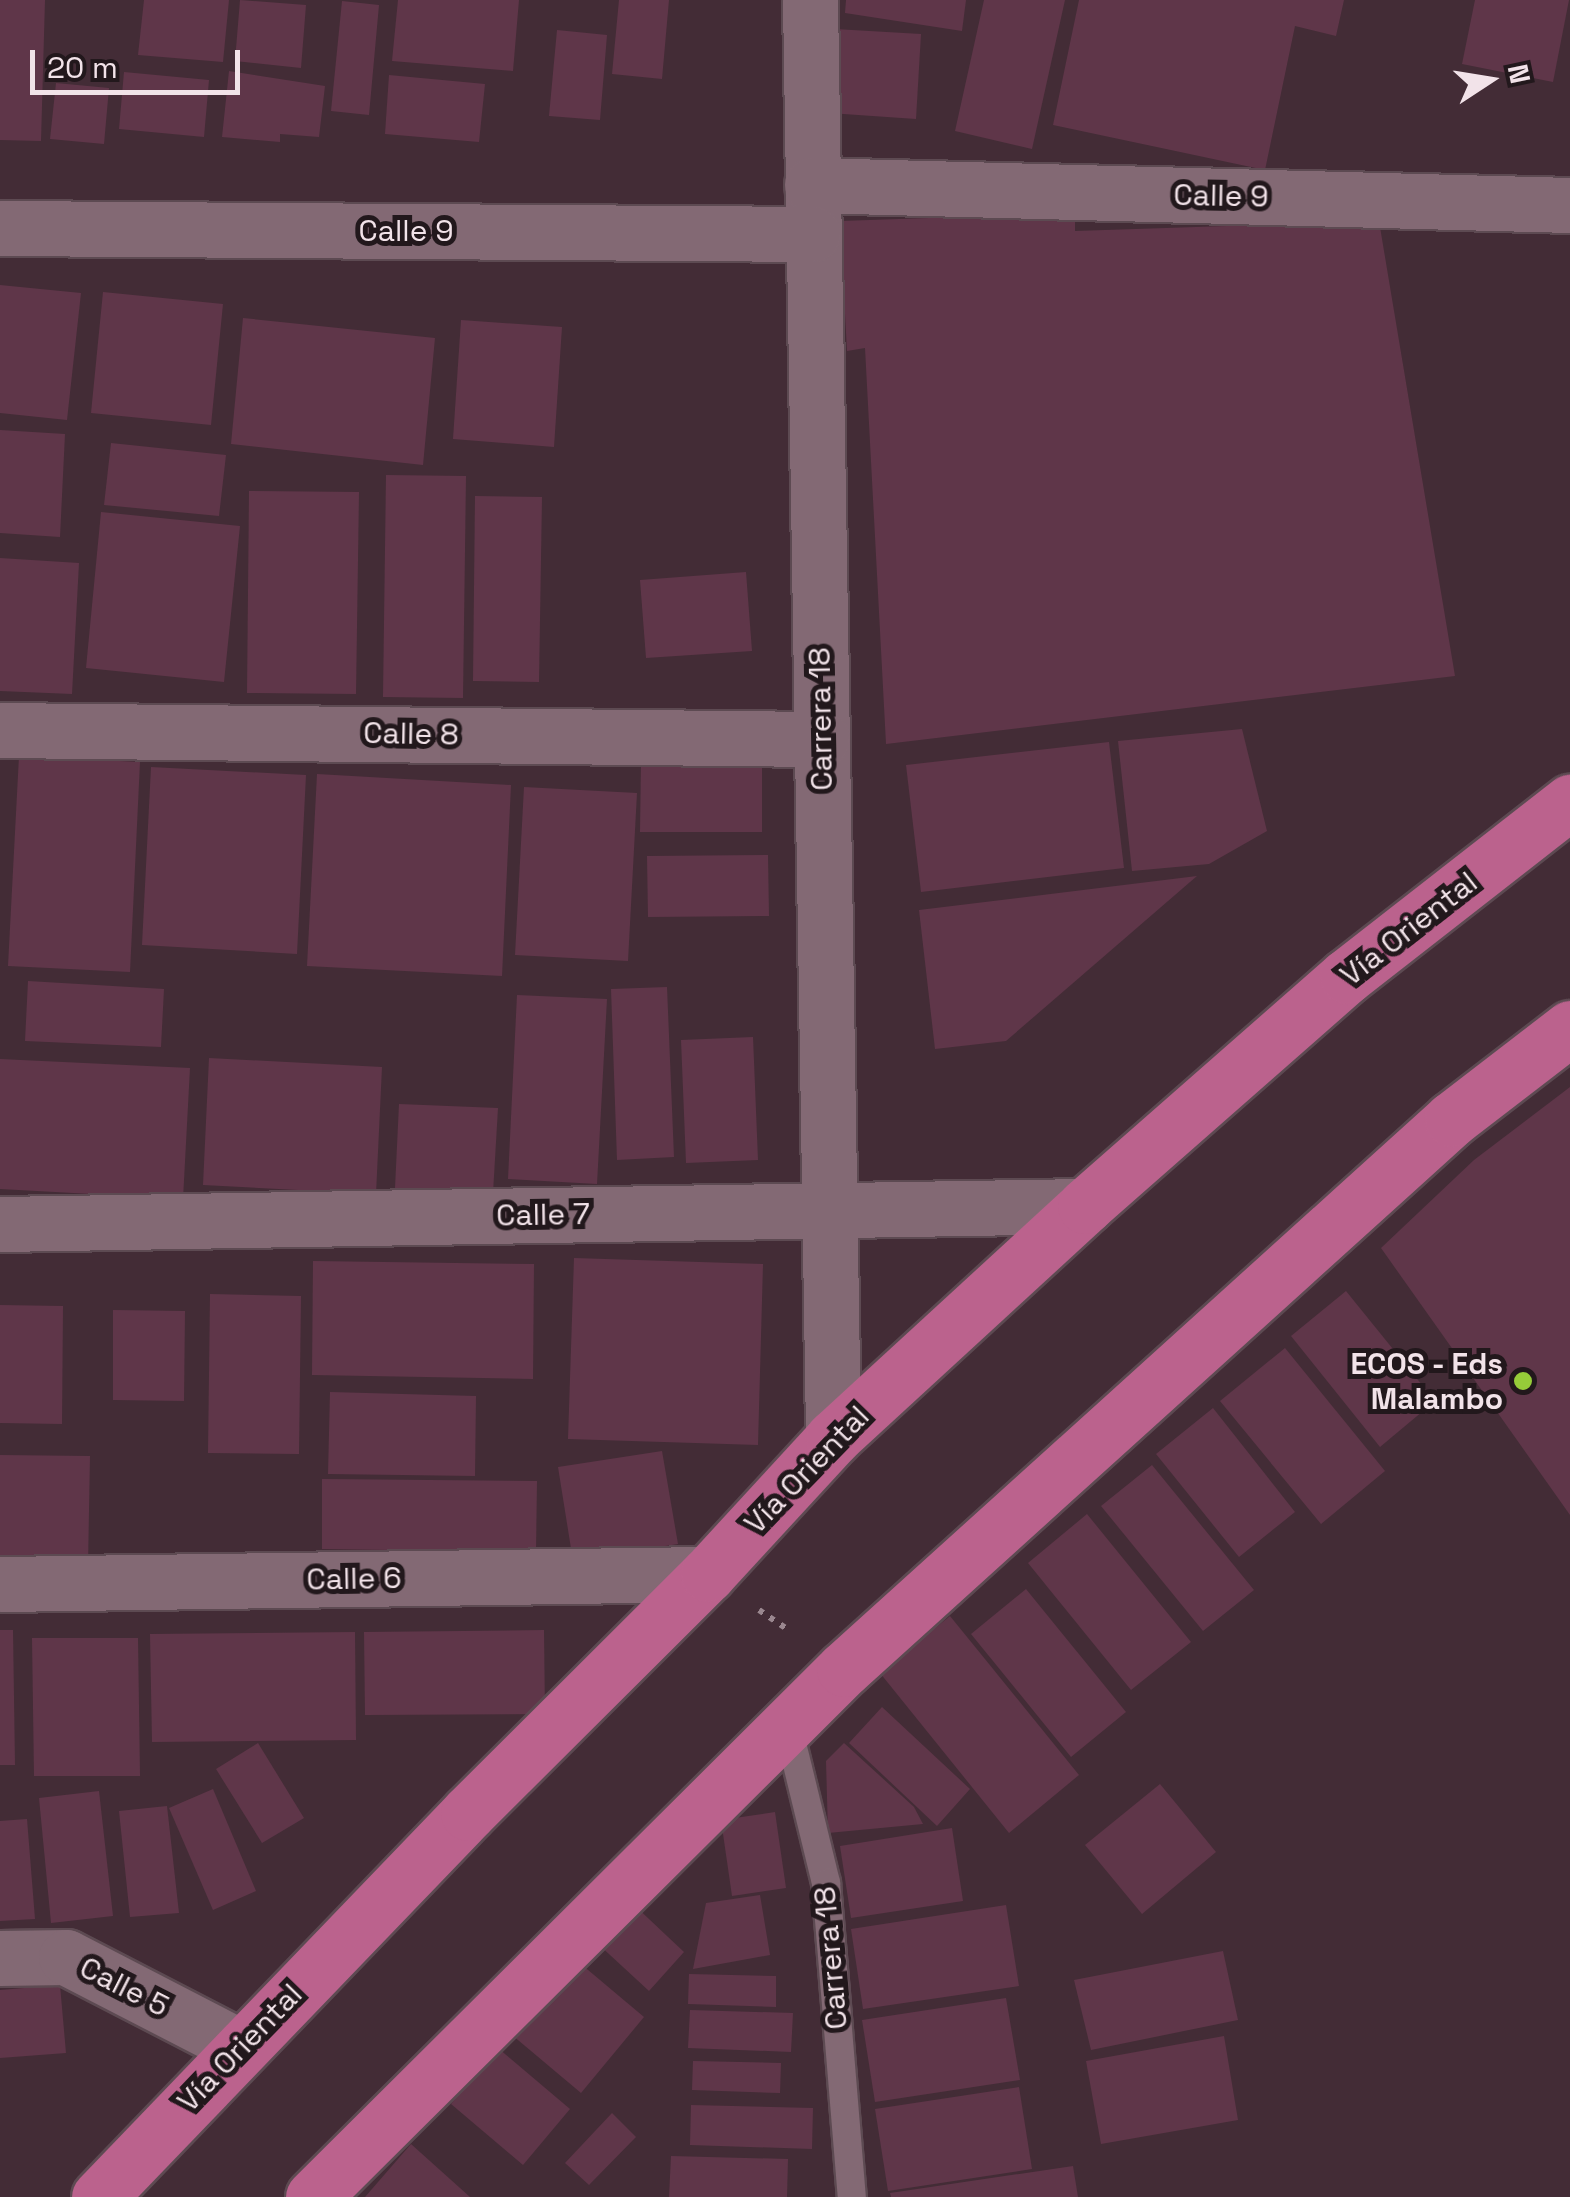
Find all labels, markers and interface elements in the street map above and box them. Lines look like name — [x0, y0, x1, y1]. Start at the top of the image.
scale bar — [35, 30, 245, 92]
north arrow — [1440, 30, 1540, 130]
text: 20 m — [47, 48, 118, 87]
text: N — [1500, 61, 1539, 87]
street label: Calle 9 — [1173, 177, 1269, 215]
street label: Calle 9 — [358, 213, 454, 249]
street label: Carrera 18 — [802, 647, 840, 791]
street label: Calle 8 — [363, 715, 459, 753]
street label: Vía Oriental — [1333, 864, 1485, 994]
street label: Calle 7 — [496, 1196, 590, 1234]
place label: ECOS - Eds Malambo — [1349, 1346, 1503, 1416]
marker: ECOS - Eds Malambo — [1512, 1370, 1534, 1392]
street label: Vía Oriental — [737, 1399, 877, 1541]
street label: Calle 6 — [306, 1560, 402, 1598]
street label: Carrera 18 — [807, 1885, 855, 2031]
street label: Calle 5 — [74, 1949, 174, 2025]
street label: Vía Oriental — [170, 1977, 310, 2119]

